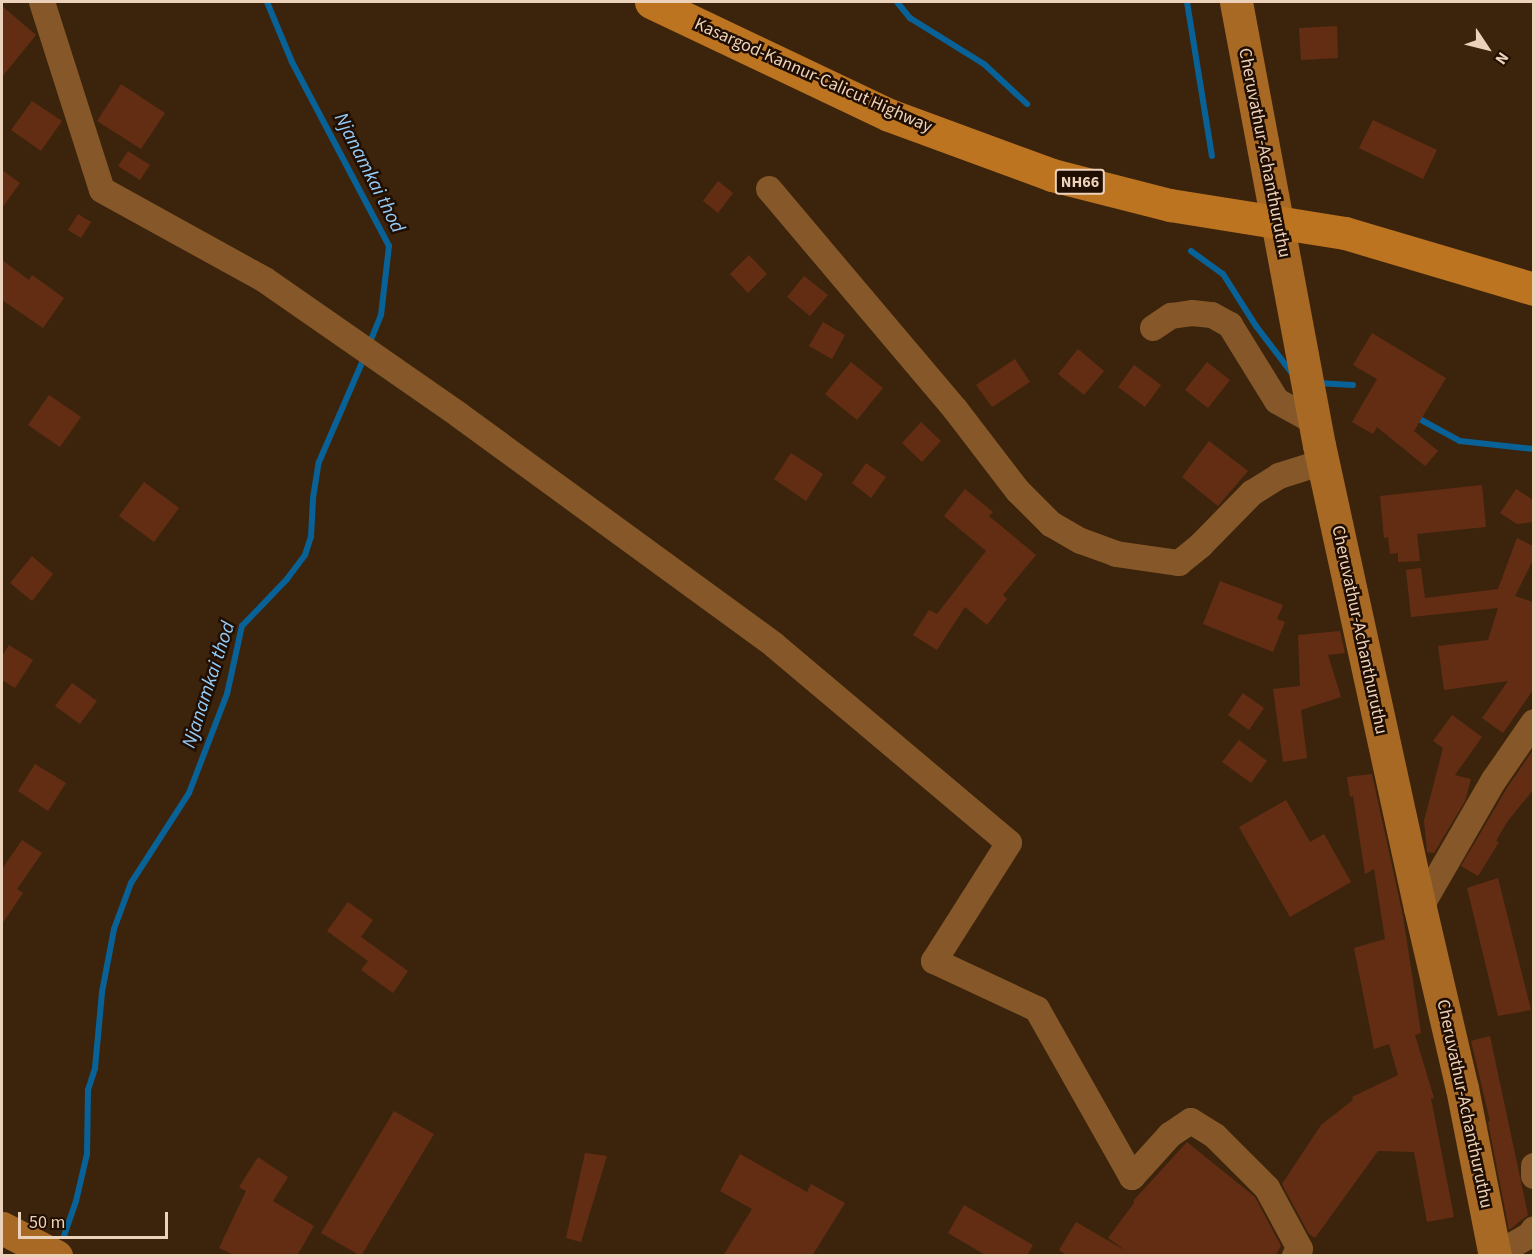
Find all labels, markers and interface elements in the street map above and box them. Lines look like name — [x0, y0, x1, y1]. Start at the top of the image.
street label: Kasargod-Kannur-Calicut Highway — [691, 14, 935, 138]
north arrow — [1457, 18, 1517, 78]
street label: Cheruvathur-Achanthuruthu — [1233, 46, 1295, 260]
text: N — [1490, 48, 1514, 69]
water label: Njanamkai thod — [328, 109, 410, 237]
road number: NH66 — [1054, 169, 1106, 195]
street label: Cheruvathur-Achanthuruthu — [1326, 524, 1392, 736]
water label: Njanamkai thod — [177, 619, 241, 751]
street label: Cheruvathur-Achanthuruthu — [1431, 998, 1497, 1210]
scale bar — [21, 1200, 171, 1238]
text: 50 m — [29, 1210, 65, 1235]

